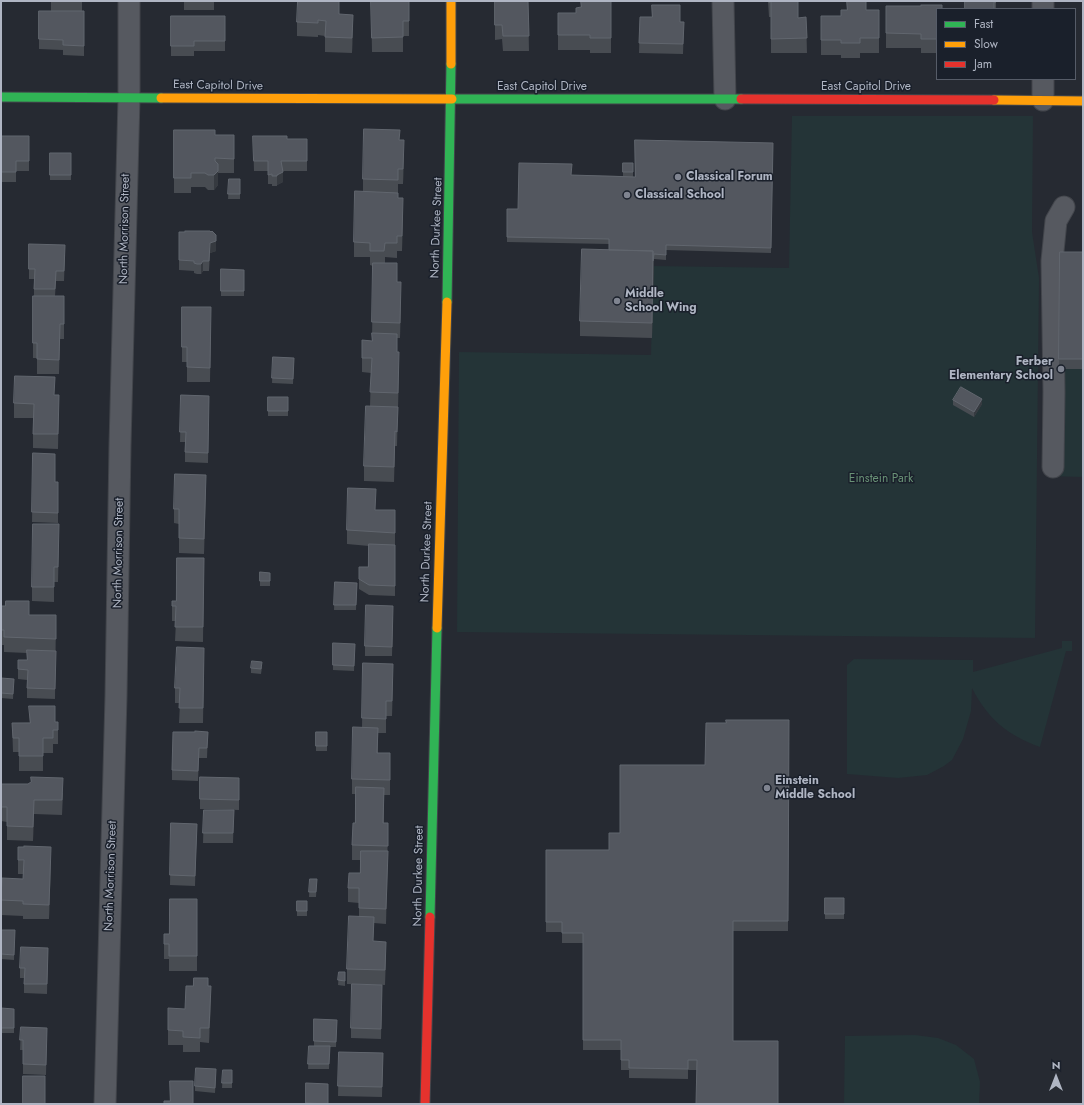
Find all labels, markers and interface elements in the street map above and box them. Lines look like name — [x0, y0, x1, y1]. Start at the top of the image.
legend — [936, 8, 1076, 80]
text: Fast — [974, 15, 993, 33]
text: Slow — [974, 35, 998, 53]
text: Jam — [974, 55, 992, 73]
street label: East Capitol Drive — [173, 78, 263, 94]
street label: East Capitol Drive — [497, 80, 587, 94]
street label: East Capitol Drive — [821, 80, 911, 94]
place label: Classical Forum — [686, 170, 773, 184]
marker: Classical Forum — [673, 172, 683, 182]
street label: North Morrison Street — [117, 174, 133, 284]
street label: North Durkee Street — [428, 177, 446, 279]
place label: Classical School — [635, 188, 724, 202]
marker: Classical School — [622, 190, 632, 200]
place label: Middle School Wing — [625, 287, 697, 315]
marker: Middle School Wing — [612, 296, 622, 306]
place label: Ferber Elementary School — [949, 355, 1053, 383]
marker: Ferber Elementary School — [1056, 364, 1066, 374]
park label: Einstein Park — [849, 472, 913, 486]
street label: North Morrison Street — [111, 498, 127, 608]
street label: North Durkee Street — [418, 501, 436, 603]
place label: Einstein Middle School — [775, 774, 855, 802]
marker: Einstein Middle School — [762, 783, 772, 793]
street label: North Morrison Street — [102, 821, 120, 931]
street label: North Durkee Street — [411, 825, 427, 927]
north arrow — [1036, 1057, 1076, 1097]
text: N — [1052, 1057, 1060, 1073]

